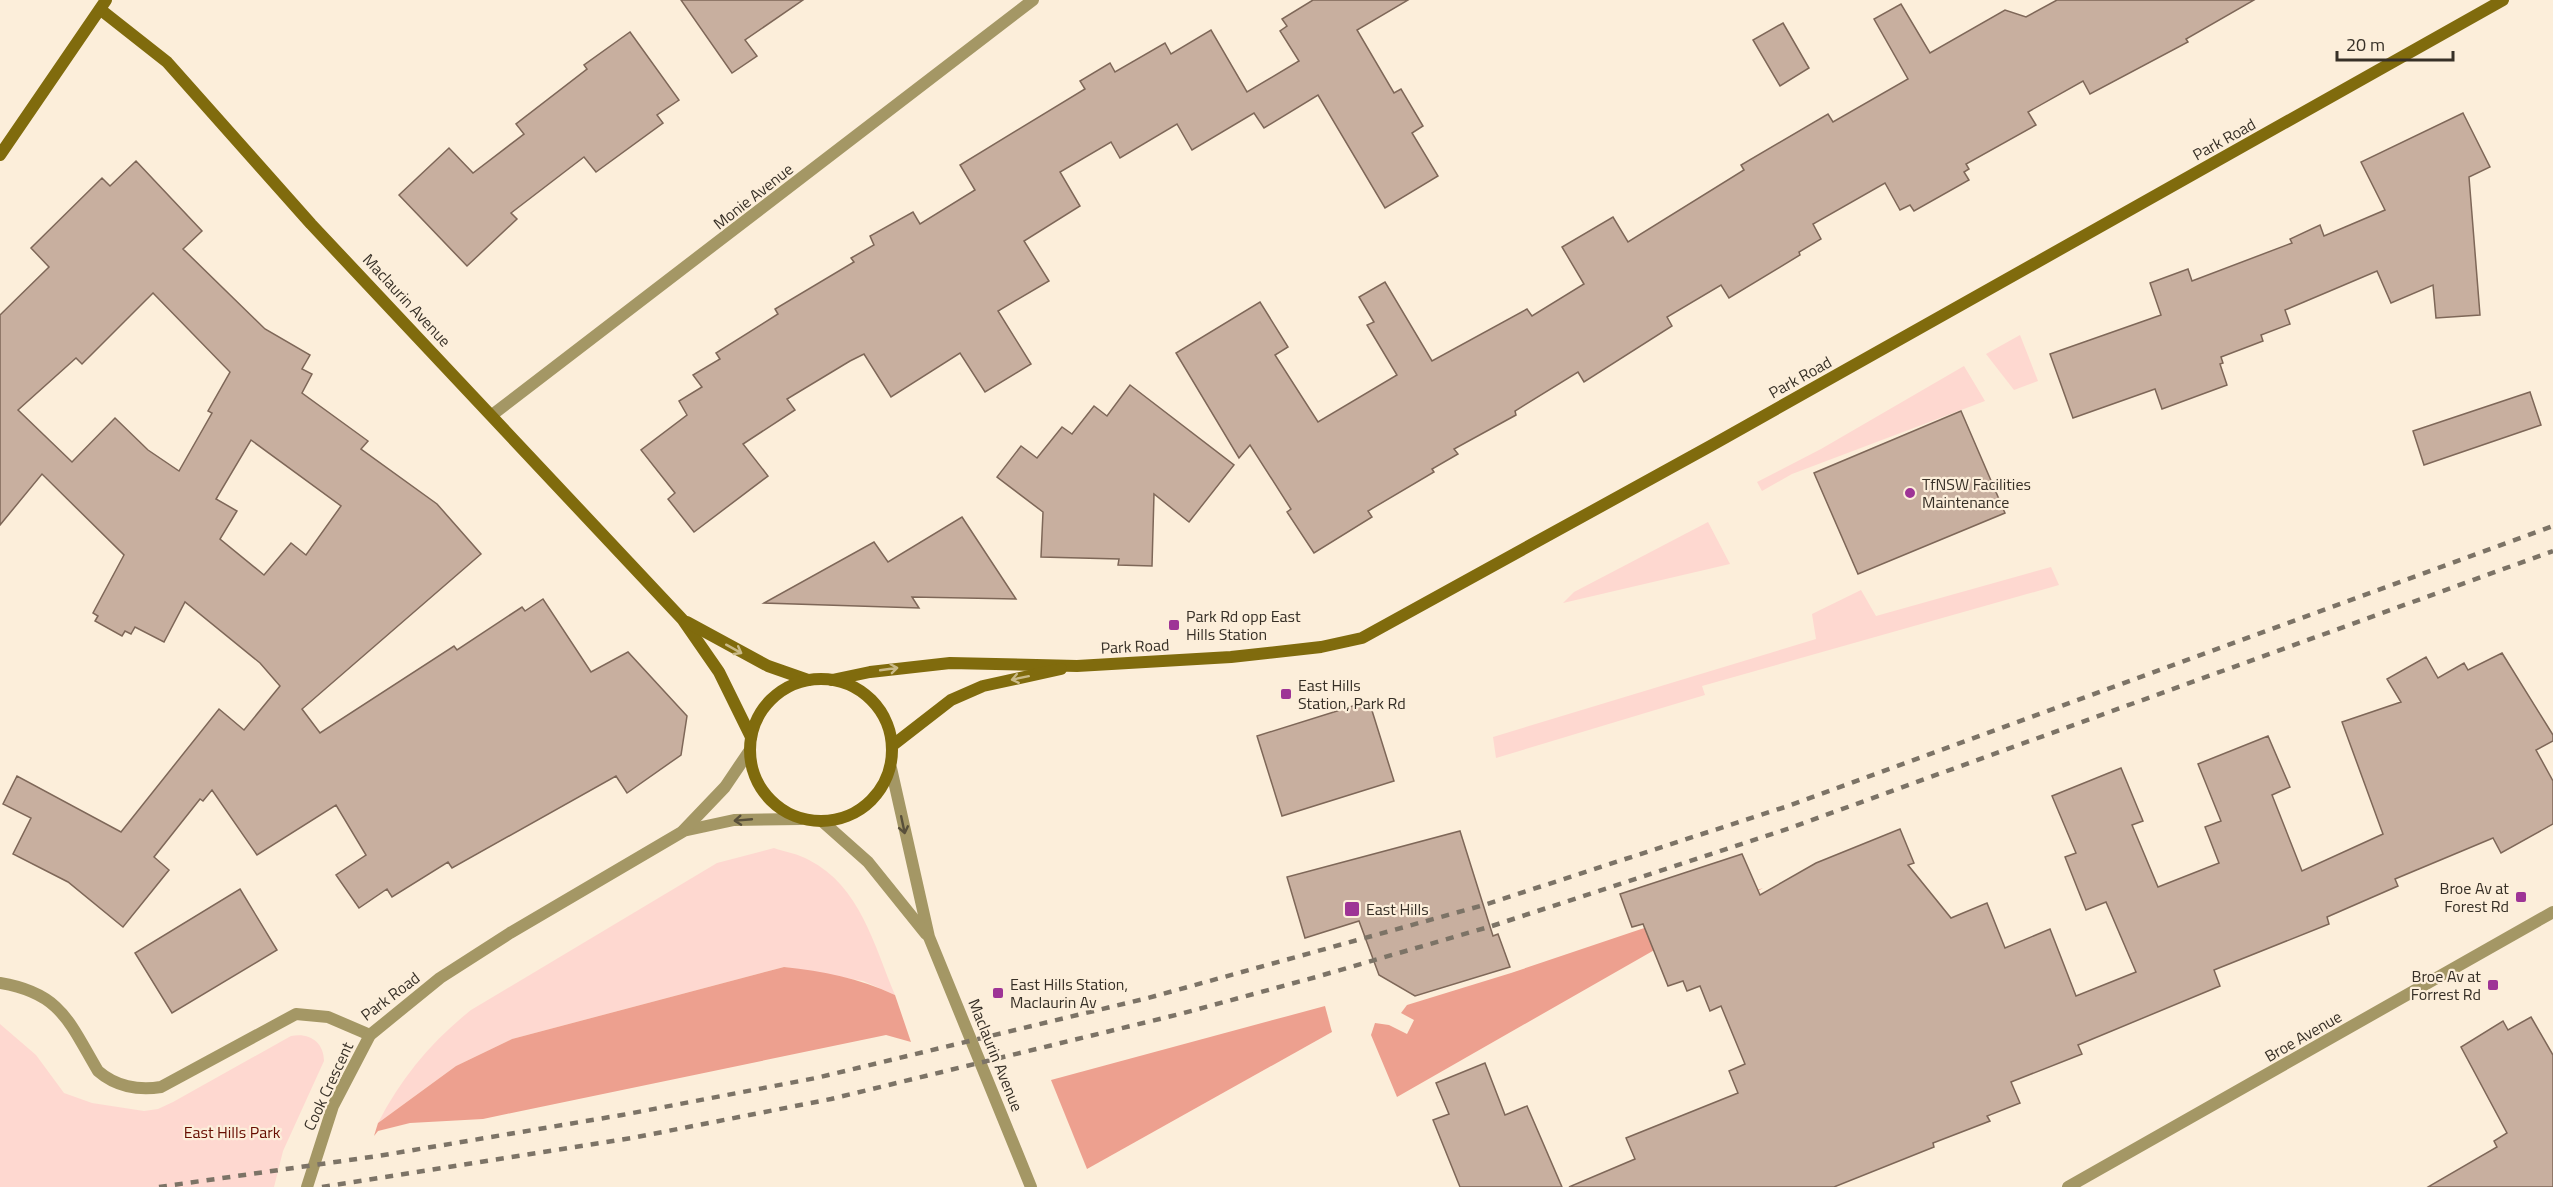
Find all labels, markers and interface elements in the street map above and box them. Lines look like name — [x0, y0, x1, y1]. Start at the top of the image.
scale bar — [2337, 24, 2452, 62]
text: 20 m — [2346, 31, 2385, 58]
street label: Park Road — [2188, 112, 2260, 166]
street label: Monie Avenue — [708, 157, 798, 235]
street label: Maclaurin Avenue — [357, 248, 457, 352]
street label: Park Road — [1764, 350, 1836, 404]
place label: TfNSW Facilities Maintenance — [1922, 472, 2031, 514]
marker: TfNSW Facilities Maintenance — [1903, 486, 1917, 500]
place label: Park Rd opp East Hills Station — [1186, 604, 1301, 646]
marker: Park Rd opp East Hills Station — [1167, 618, 1181, 632]
street label: Park Road — [1100, 632, 1170, 660]
one-way arrow — [725, 643, 742, 655]
one-way arrow — [879, 664, 899, 675]
one-way arrow — [1010, 673, 1030, 684]
place label: East Hills Station, Park Rd — [1298, 673, 1406, 715]
marker: East Hills Station, Park Rd — [1279, 687, 1293, 701]
one-way arrow — [733, 815, 753, 826]
one-way arrow — [898, 815, 909, 835]
place label: Broe Av at Forest Rd — [2440, 876, 2509, 918]
marker: Broe Av at Forest Rd — [2514, 890, 2528, 904]
place label: East Hills — [1366, 897, 1429, 921]
marker: East Hills — [1343, 900, 1361, 918]
place label: Broe Av at Forrest Rd — [2411, 964, 2481, 1006]
street label: Park Road — [355, 966, 425, 1026]
place label: East Hills Station, Maclaurin Av — [1010, 972, 1128, 1014]
marker: Broe Av at Forrest Rd — [2486, 978, 2500, 992]
marker: East Hills Station, Maclaurin Av — [991, 986, 1005, 1000]
street label: Maclaurin Avenue — [962, 995, 1030, 1115]
street label: Broe Avenue — [2260, 1004, 2346, 1068]
street label: Cook Crescent — [297, 1037, 359, 1134]
park label: East Hills Park — [184, 1120, 281, 1144]

